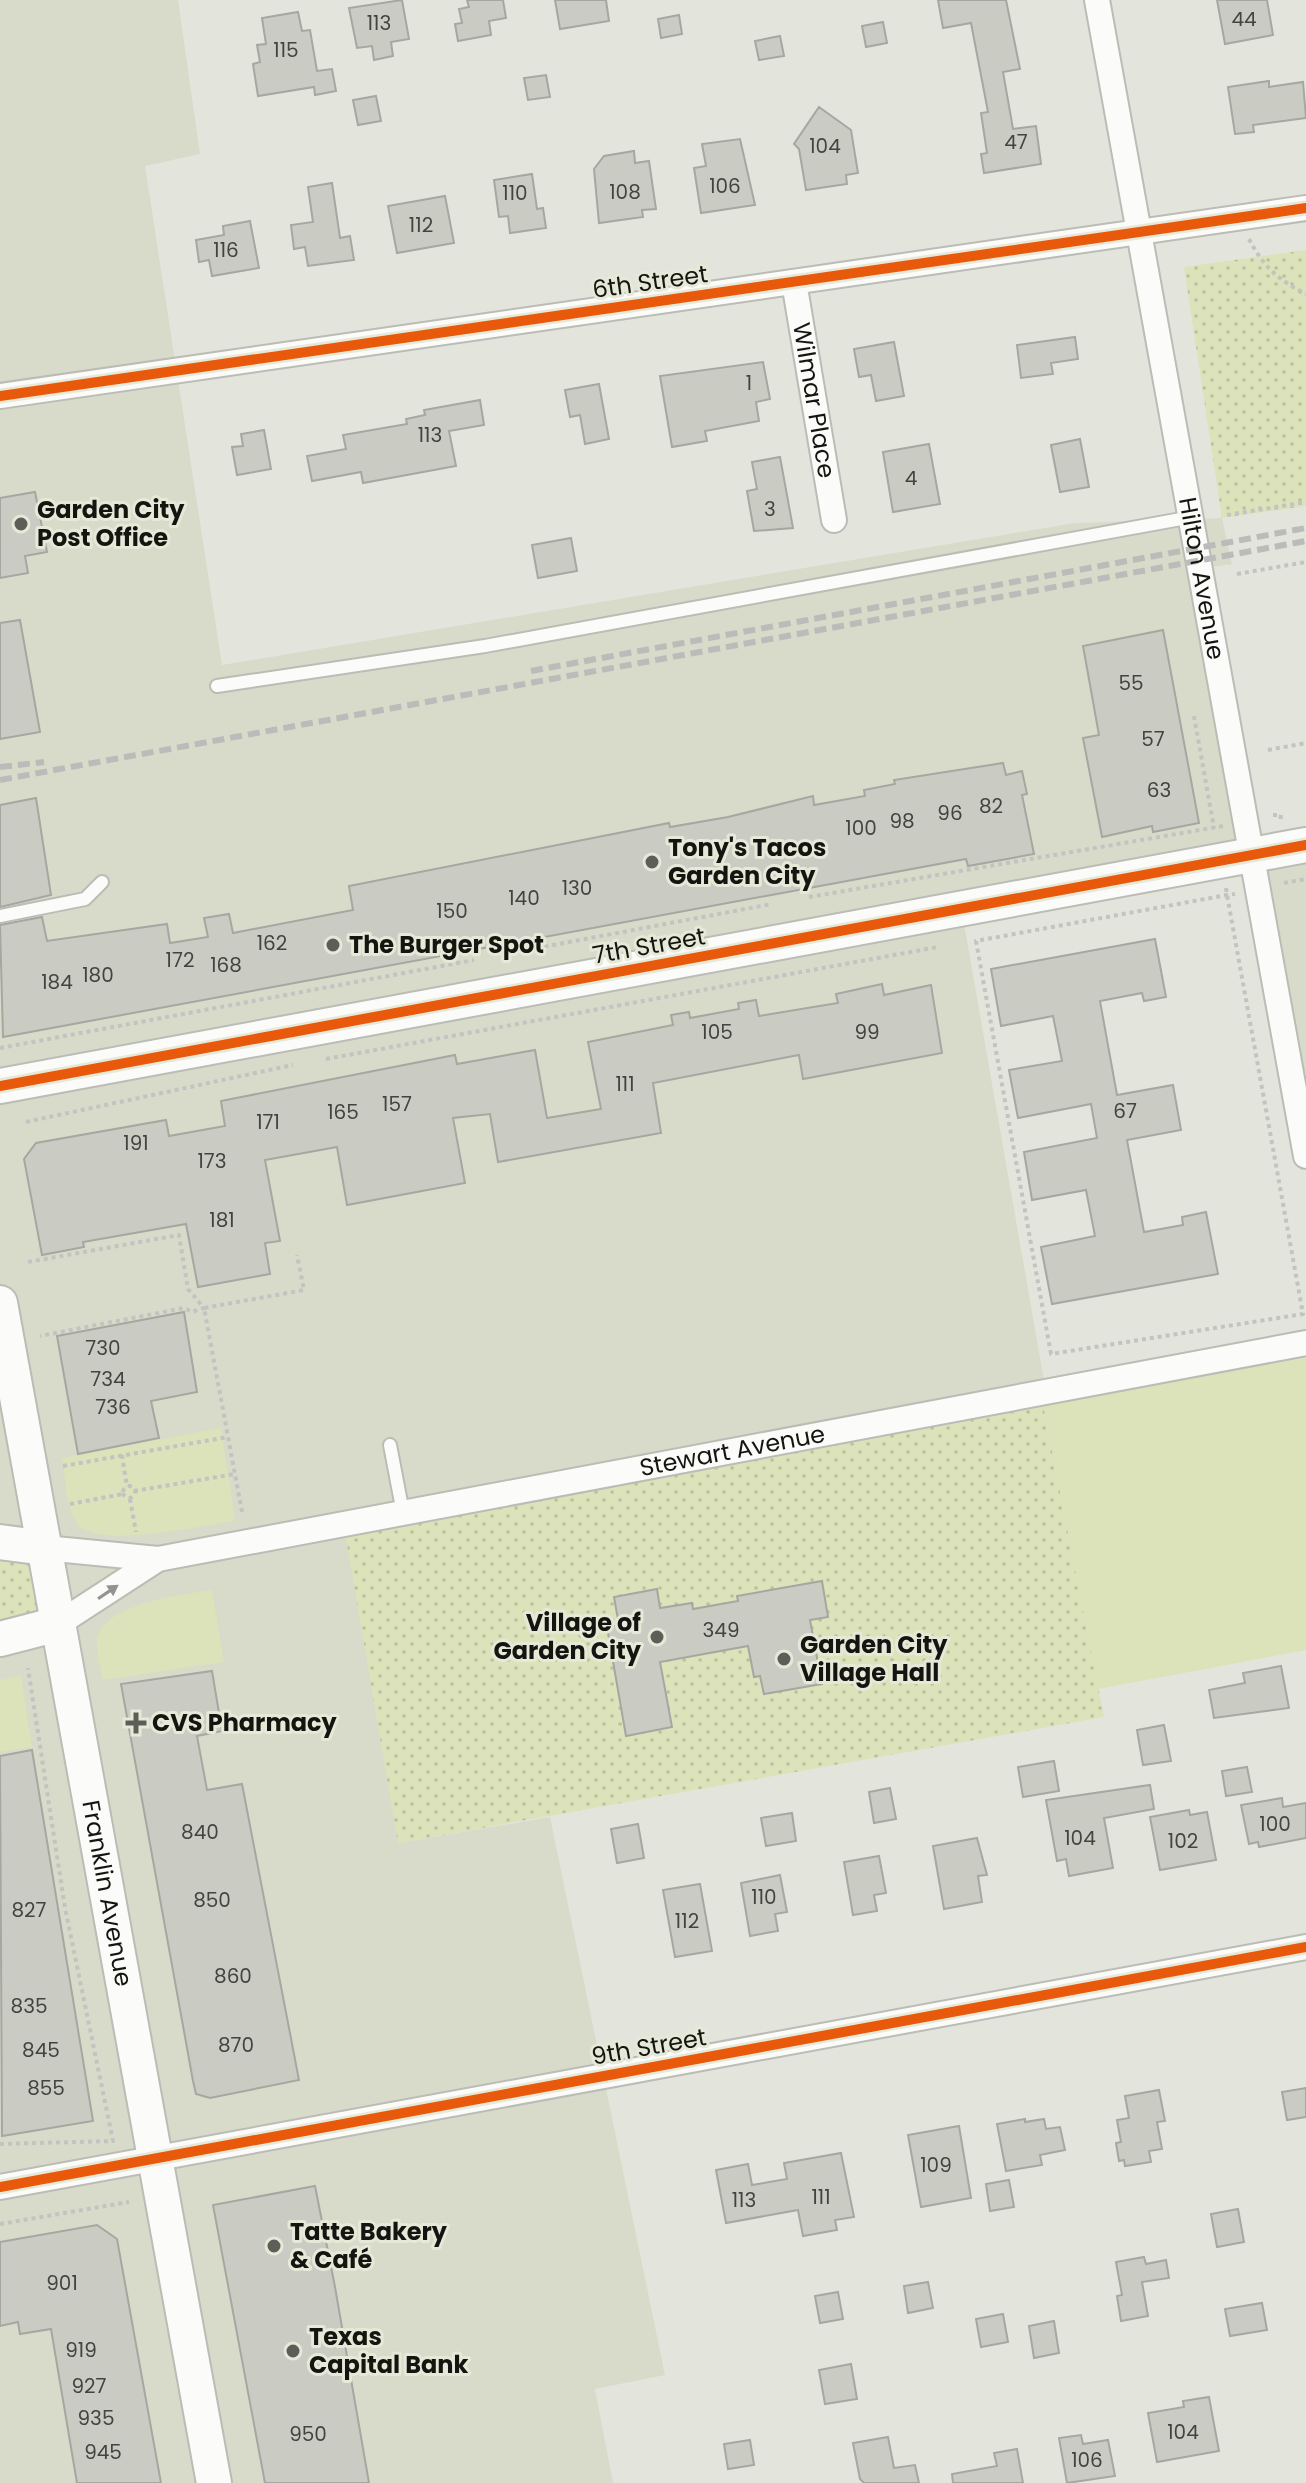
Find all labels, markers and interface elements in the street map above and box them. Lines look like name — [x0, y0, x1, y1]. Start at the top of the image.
house number: 44 — [1231, 5, 1257, 33]
house number: 113 — [367, 9, 391, 37]
house number: 115 — [273, 36, 299, 64]
house number: 47 — [1004, 128, 1028, 156]
house number: 104 — [809, 132, 841, 160]
house number: 106 — [709, 172, 741, 200]
house number: 108 — [609, 178, 641, 206]
house number: 110 — [502, 179, 528, 207]
house number: 112 — [409, 211, 433, 239]
house number: 116 — [213, 236, 239, 264]
street label: 6th Street — [590, 257, 710, 306]
street label: Wilmar Place — [785, 320, 844, 480]
house number: 1 — [746, 369, 752, 397]
house number: 113 — [418, 421, 442, 449]
house number: 4 — [905, 464, 917, 492]
place label: Garden City Post Office — [37, 493, 185, 554]
house number: 3 — [764, 495, 776, 523]
street label: Hilton Avenue — [1171, 495, 1233, 662]
marker: Garden City Post Office — [12, 515, 30, 533]
house number: 55 — [1118, 669, 1144, 697]
house number: 57 — [1141, 725, 1165, 753]
house number: 63 — [1147, 776, 1171, 804]
house number: 82 — [979, 792, 1003, 820]
house number: 96 — [937, 799, 963, 827]
house number: 98 — [889, 807, 915, 835]
house number: 100 — [845, 814, 877, 842]
place label: Tony's Tacos Garden City — [668, 831, 826, 892]
marker: Tony's Tacos Garden City — [643, 853, 661, 871]
house number: 130 — [562, 874, 592, 902]
house number: 140 — [508, 884, 540, 912]
house number: 150 — [436, 897, 468, 925]
street label: 7th Street — [590, 919, 708, 972]
place label: The Burger Spot — [349, 928, 544, 961]
house number: 162 — [257, 929, 287, 957]
marker: The Burger Spot — [324, 936, 342, 954]
house number: 172 — [166, 946, 194, 974]
house number: 168 — [210, 951, 242, 979]
house number: 180 — [82, 961, 114, 989]
house number: 184 — [41, 968, 73, 996]
house number: 105 — [701, 1018, 733, 1046]
house number: 99 — [854, 1018, 880, 1046]
house number: 111 — [615, 1070, 635, 1098]
house number: 157 — [382, 1090, 412, 1118]
house number: 67 — [1113, 1097, 1137, 1125]
house number: 165 — [327, 1098, 359, 1126]
house number: 171 — [256, 1108, 280, 1136]
house number: 191 — [123, 1129, 149, 1157]
house number: 173 — [197, 1147, 227, 1175]
house number: 181 — [209, 1206, 235, 1234]
house number: 730 — [85, 1334, 121, 1362]
house number: 734 — [90, 1365, 126, 1393]
house number: 736 — [95, 1393, 131, 1421]
street label: Stewart Avenue — [637, 1417, 828, 1484]
one-way arrow — [97, 1585, 119, 1599]
place label: Village of Garden City — [494, 1606, 642, 1667]
house number: 349 — [703, 1616, 739, 1644]
marker: Village of Garden City — [648, 1628, 666, 1646]
place label: Garden City Village Hall — [800, 1628, 948, 1689]
marker: Garden City Village Hall — [775, 1650, 793, 1668]
place label: CVS Pharmacy — [152, 1706, 338, 1739]
marker: CVS Pharmacy — [127, 1714, 145, 1732]
street label: Franklin Avenue — [74, 1797, 141, 1989]
house number: 100 — [1259, 1810, 1291, 1838]
house number: 840 — [181, 1818, 219, 1846]
house number: 104 — [1064, 1824, 1096, 1852]
house number: 102 — [1168, 1827, 1198, 1855]
house number: 110 — [751, 1883, 777, 1911]
house number: 850 — [193, 1886, 231, 1914]
house number: 827 — [11, 1896, 47, 1924]
house number: 112 — [675, 1907, 699, 1935]
house number: 860 — [214, 1962, 252, 1990]
house number: 835 — [11, 1992, 47, 2020]
street label: 9th Street — [589, 2020, 709, 2073]
house number: 870 — [218, 2031, 254, 2059]
house number: 845 — [22, 2036, 60, 2064]
house number: 855 — [27, 2074, 65, 2102]
house number: 109 — [920, 2151, 952, 2179]
house number: 111 — [811, 2183, 831, 2211]
house number: 113 — [732, 2186, 756, 2214]
place label: Tatte Bakery & Café — [290, 2215, 448, 2276]
marker: Tatte Bakery & Café — [265, 2237, 283, 2255]
house number: 901 — [46, 2269, 78, 2297]
place label: Texas Capital Bank — [309, 2320, 468, 2381]
house number: 919 — [65, 2336, 97, 2364]
marker: Texas Capital Bank — [284, 2342, 302, 2360]
house number: 927 — [71, 2372, 107, 2400]
house number: 935 — [78, 2404, 114, 2432]
house number: 104 — [1167, 2418, 1199, 2446]
house number: 950 — [289, 2420, 327, 2448]
house number: 945 — [84, 2438, 122, 2466]
house number: 106 — [1071, 2446, 1103, 2474]

